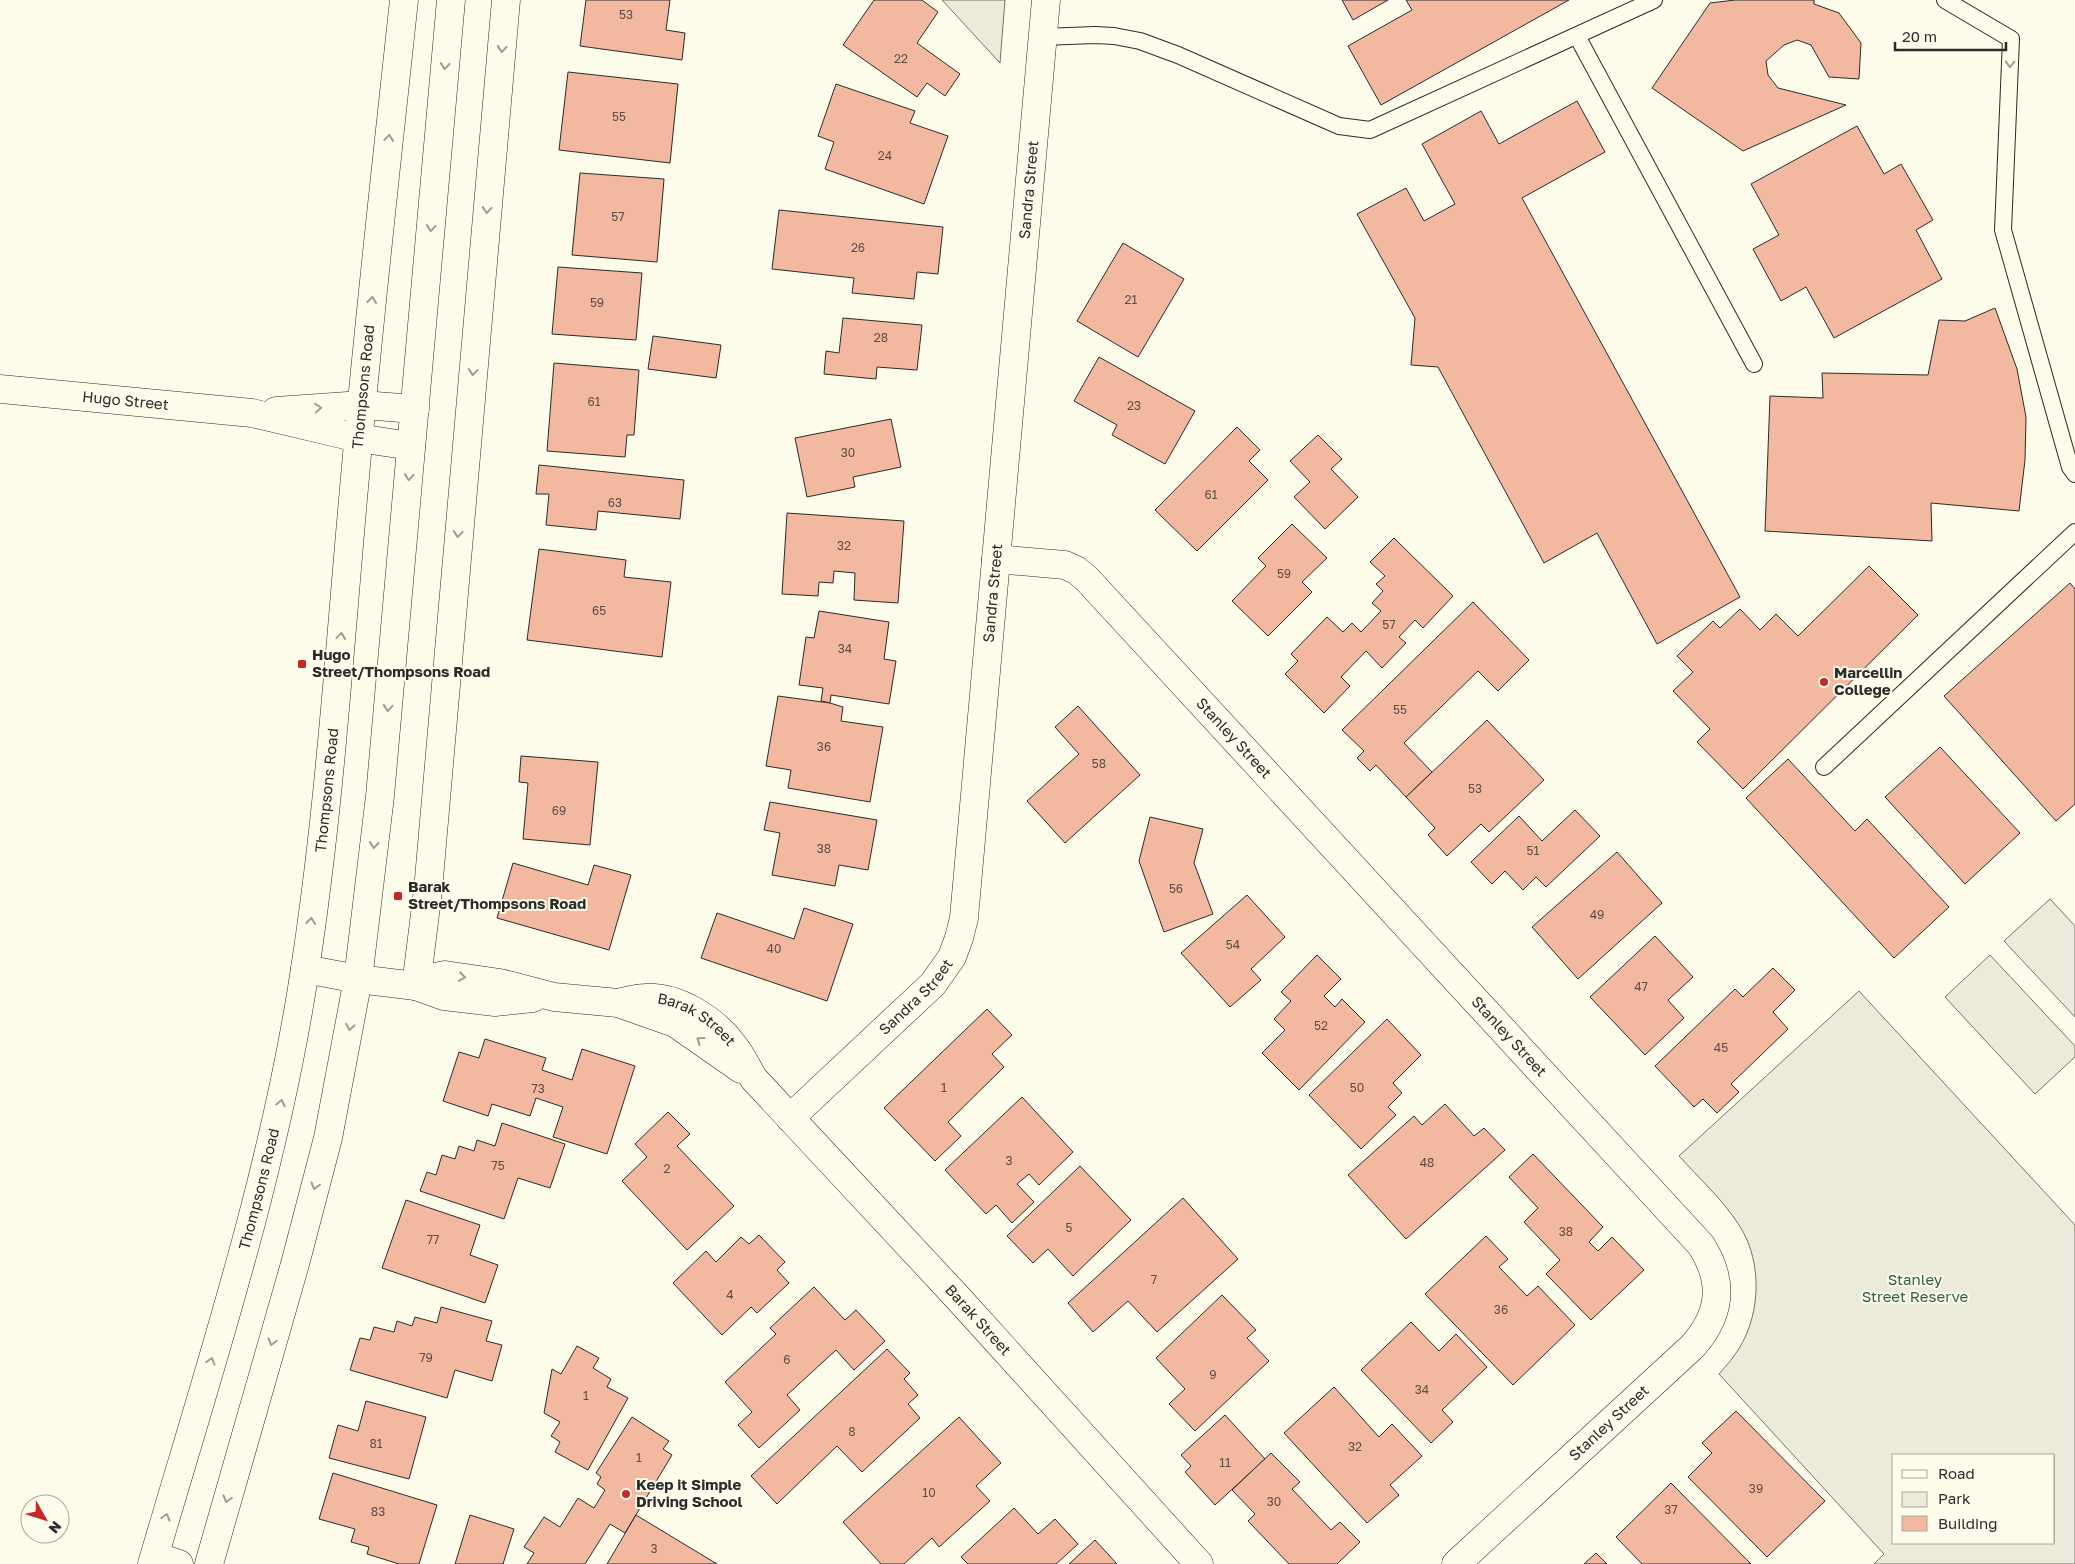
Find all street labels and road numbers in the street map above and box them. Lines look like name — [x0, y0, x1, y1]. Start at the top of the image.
street label: Sandra Street — [1015, 140, 1041, 240]
street label: Thompsons Road — [348, 324, 377, 450]
street label: Hugo Street — [81, 387, 170, 413]
street label: Sandra Street — [979, 543, 1005, 643]
street label: Stanley Street — [1193, 694, 1276, 781]
street label: Thompsons Road — [311, 727, 341, 853]
street label: Sandra Street — [875, 955, 956, 1038]
street label: Barak Street — [656, 988, 740, 1049]
street label: Stanley Street — [1468, 992, 1551, 1080]
street label: Thompsons Road — [234, 1126, 282, 1252]
street label: Barak Street — [942, 1280, 1015, 1359]
street label: Stanley Street — [1565, 1381, 1652, 1464]

